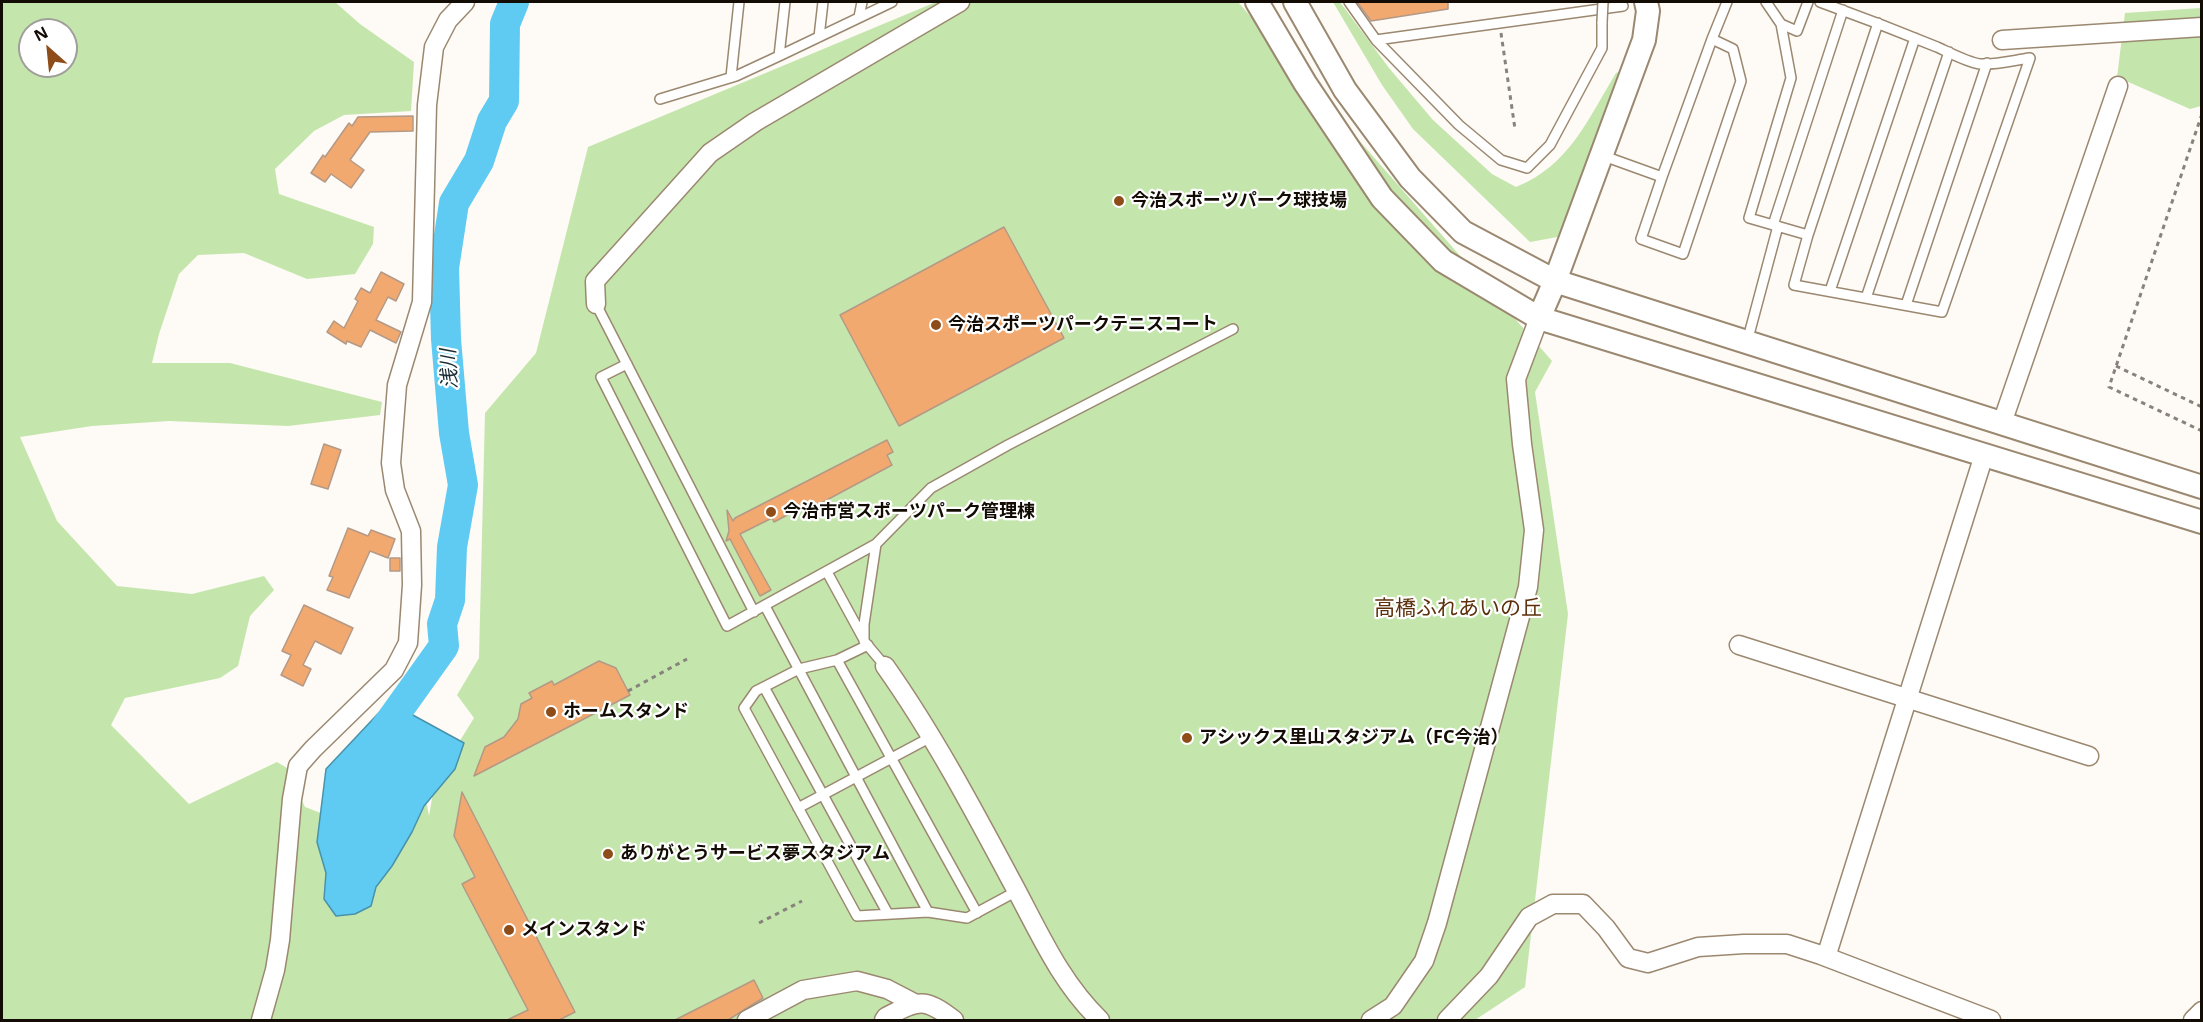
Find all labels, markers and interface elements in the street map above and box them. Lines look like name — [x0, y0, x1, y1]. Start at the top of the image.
north arrow — [18, 18, 78, 78]
text: N — [30, 21, 52, 47]
place label: 今治スポーツパーク球技場 — [1131, 190, 1347, 212]
marker: 今治スポーツパーク球技場 — [1112, 194, 1126, 208]
place label: 今治スポーツパークテニスコート — [948, 314, 1218, 336]
marker: 今治スポーツパークテニスコート — [929, 318, 943, 332]
water label: 浅川 — [437, 348, 463, 390]
place label: 今治市営スポーツパーク管理棟 — [783, 501, 1035, 523]
marker: 今治市営スポーツパーク管理棟 — [764, 505, 778, 519]
district label: 高橋ふれあいの丘 — [1374, 596, 1542, 622]
place label: ホームスタンド — [563, 701, 689, 723]
marker: ホームスタンド — [544, 705, 558, 719]
place label: アシックス里山スタジアム（FC今治） — [1199, 727, 1508, 749]
marker: アシックス里山スタジアム（FC今治） — [1180, 731, 1194, 745]
place label: ありがとうサービス夢スタジアム — [620, 843, 890, 865]
marker: ありがとうサービス夢スタジアム — [601, 847, 615, 861]
place label: メインスタンド — [521, 919, 647, 941]
marker: メインスタンド — [502, 923, 516, 937]

